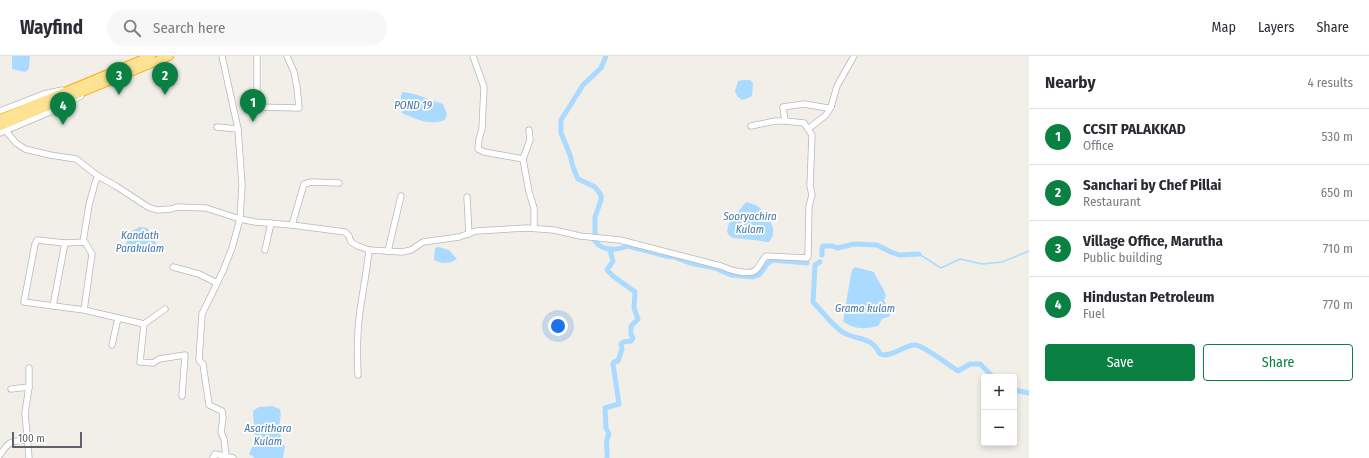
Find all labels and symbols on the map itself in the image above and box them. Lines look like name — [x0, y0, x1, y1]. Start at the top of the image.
pin: 3 — [106, 62, 132, 95]
pin: 2 — [152, 62, 178, 95]
pin: 1 — [240, 89, 266, 122]
pin: 4 — [50, 92, 76, 125]
water label: POND 19 — [394, 99, 432, 112]
water label: Sooryachira Kulam — [722, 210, 777, 236]
water label: Kandath Parakulam — [116, 229, 164, 255]
water label: Grama kulam — [835, 302, 895, 315]
your location — [548, 316, 568, 336]
water label: Asarithara Kulam — [244, 422, 292, 448]
scale bar — [12, 430, 82, 449]

